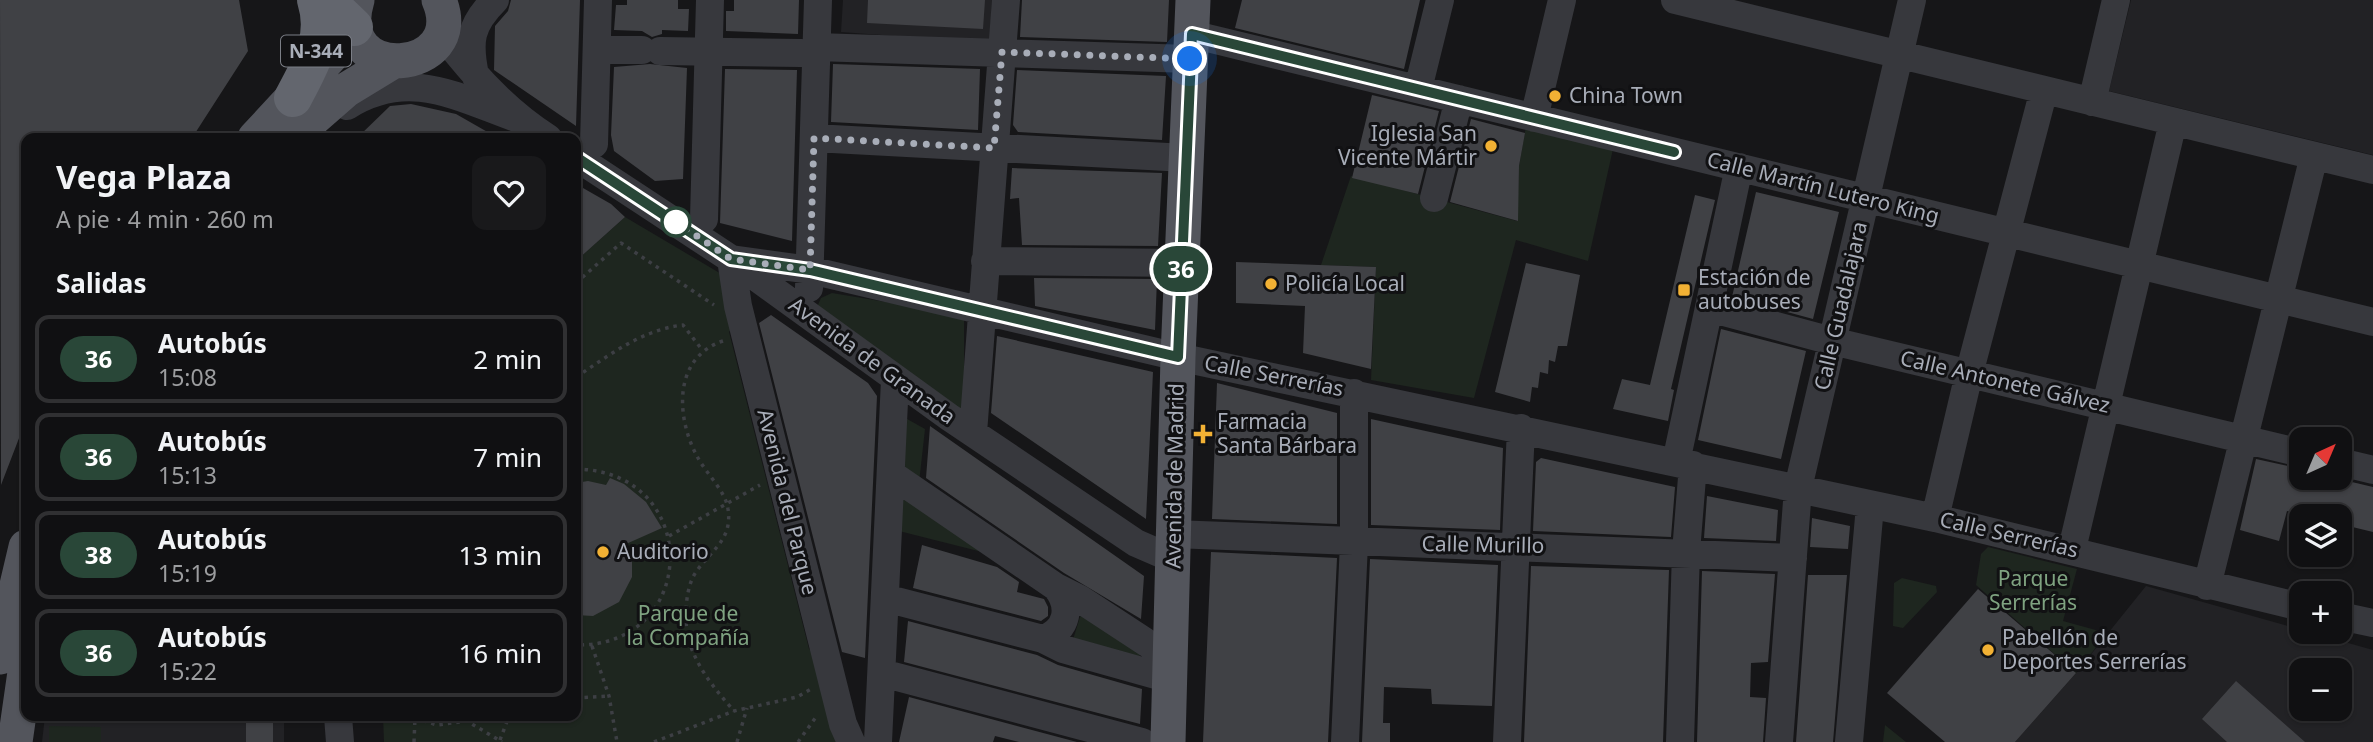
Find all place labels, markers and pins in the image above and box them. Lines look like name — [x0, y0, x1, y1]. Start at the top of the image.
place label: China Town — [1569, 81, 1683, 109]
marker: China Town — [1547, 88, 1563, 104]
place label: Iglesia San Vicente Mártir — [1338, 119, 1477, 171]
marker: Iglesia San Vicente Mártir — [1483, 138, 1499, 154]
unlabelled marker — [661, 207, 691, 237]
place label: Estación de autobuses — [1698, 263, 1811, 315]
place label: Policía Local — [1285, 269, 1405, 297]
marker: Policía Local — [1263, 276, 1279, 292]
marker: Estación de autobuses — [1676, 282, 1692, 298]
place label: Farmacia Santa Bárbara — [1217, 407, 1357, 459]
marker: Farmacia Santa Bárbara — [1195, 426, 1211, 442]
place label: Auditorio — [617, 537, 709, 565]
marker: Auditorio — [595, 544, 611, 560]
place label: Pabellón de Deportes Serrerías — [2002, 623, 2186, 675]
marker: Pabellón de Deportes Serrerías — [1980, 642, 1996, 658]

